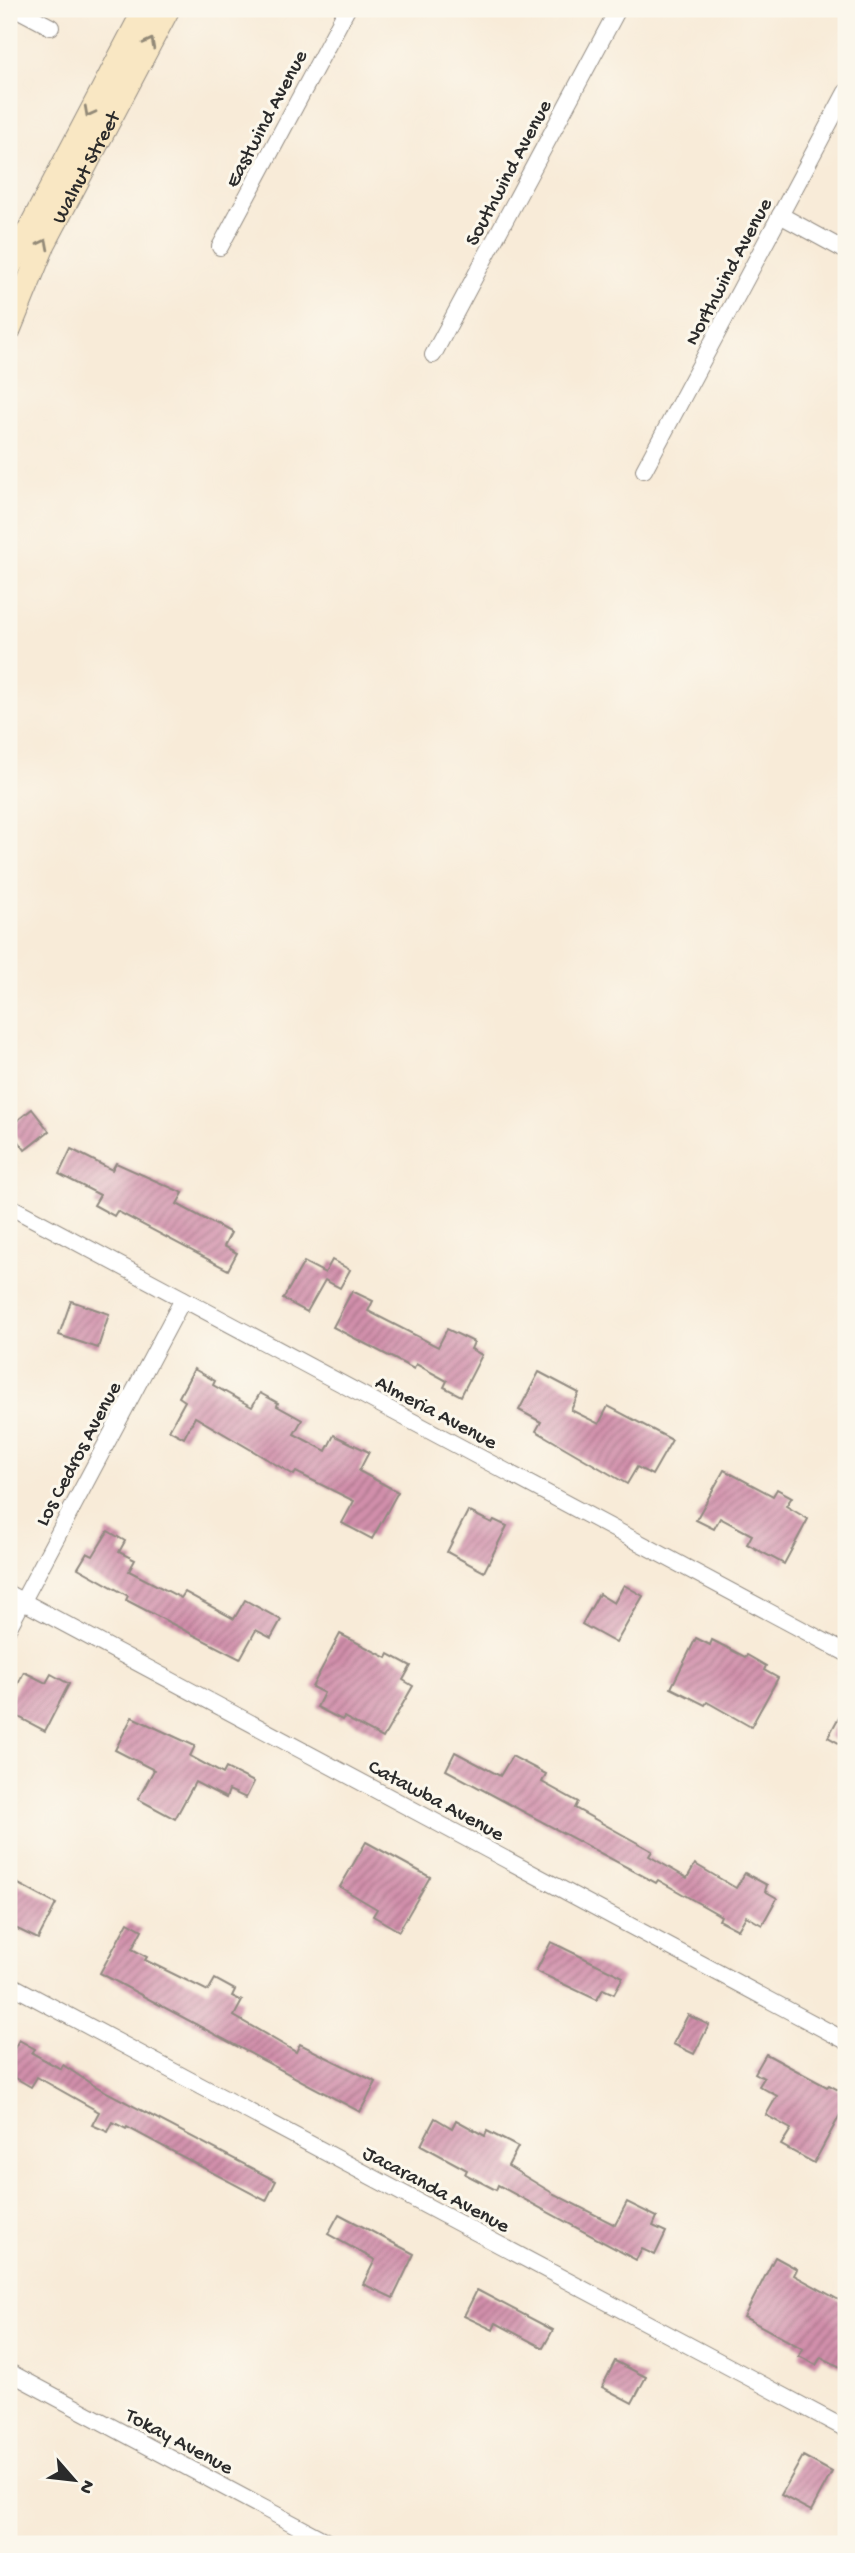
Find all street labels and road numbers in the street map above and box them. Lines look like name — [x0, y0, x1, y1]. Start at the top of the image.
street label: Eastwind Avenue — [221, 46, 315, 193]
street label: Southwind Avenue — [461, 95, 560, 251]
street label: Walnut Street — [48, 106, 129, 229]
street label: Northwind Avenue — [681, 194, 780, 351]
street label: Almeria Avenue — [370, 1371, 502, 1457]
street label: Los Cedros Avenue — [31, 1377, 129, 1531]
street label: Catawba Avenue — [363, 1756, 509, 1849]
street label: Jacaranda Avenue — [358, 2142, 514, 2241]
street label: Tokay Avenue — [119, 2404, 238, 2482]

